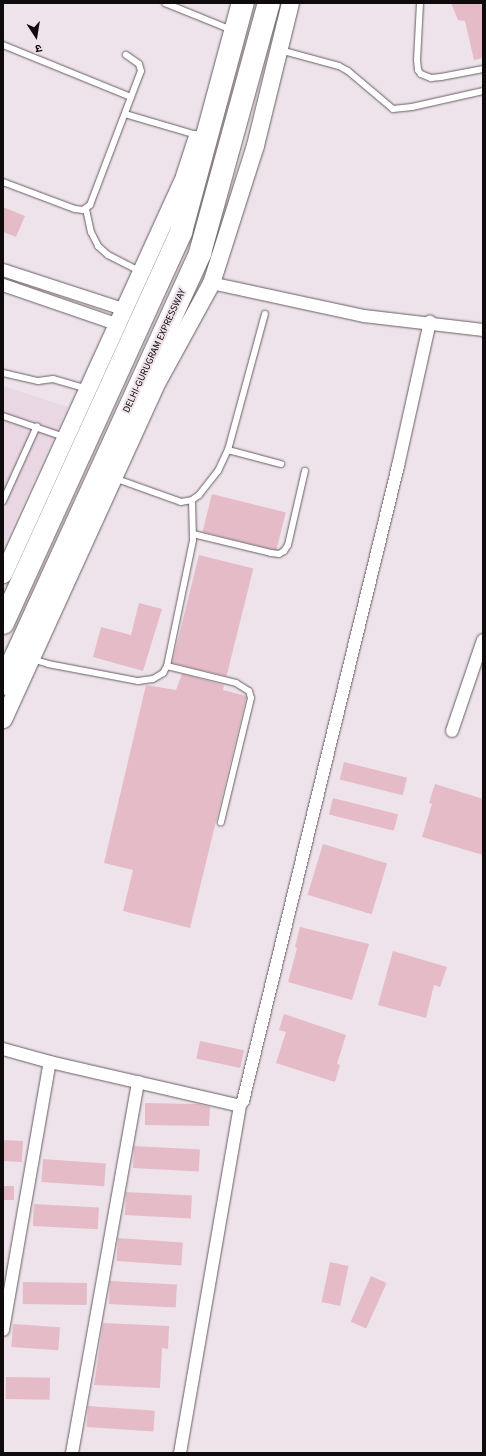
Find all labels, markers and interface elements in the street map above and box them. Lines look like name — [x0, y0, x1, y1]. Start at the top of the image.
north arrow — [16, 16, 56, 56]
text: उ — [34, 40, 43, 56]
street label: DELHI-GURUGRAM EXPRESSWAY — [121, 287, 189, 415]

